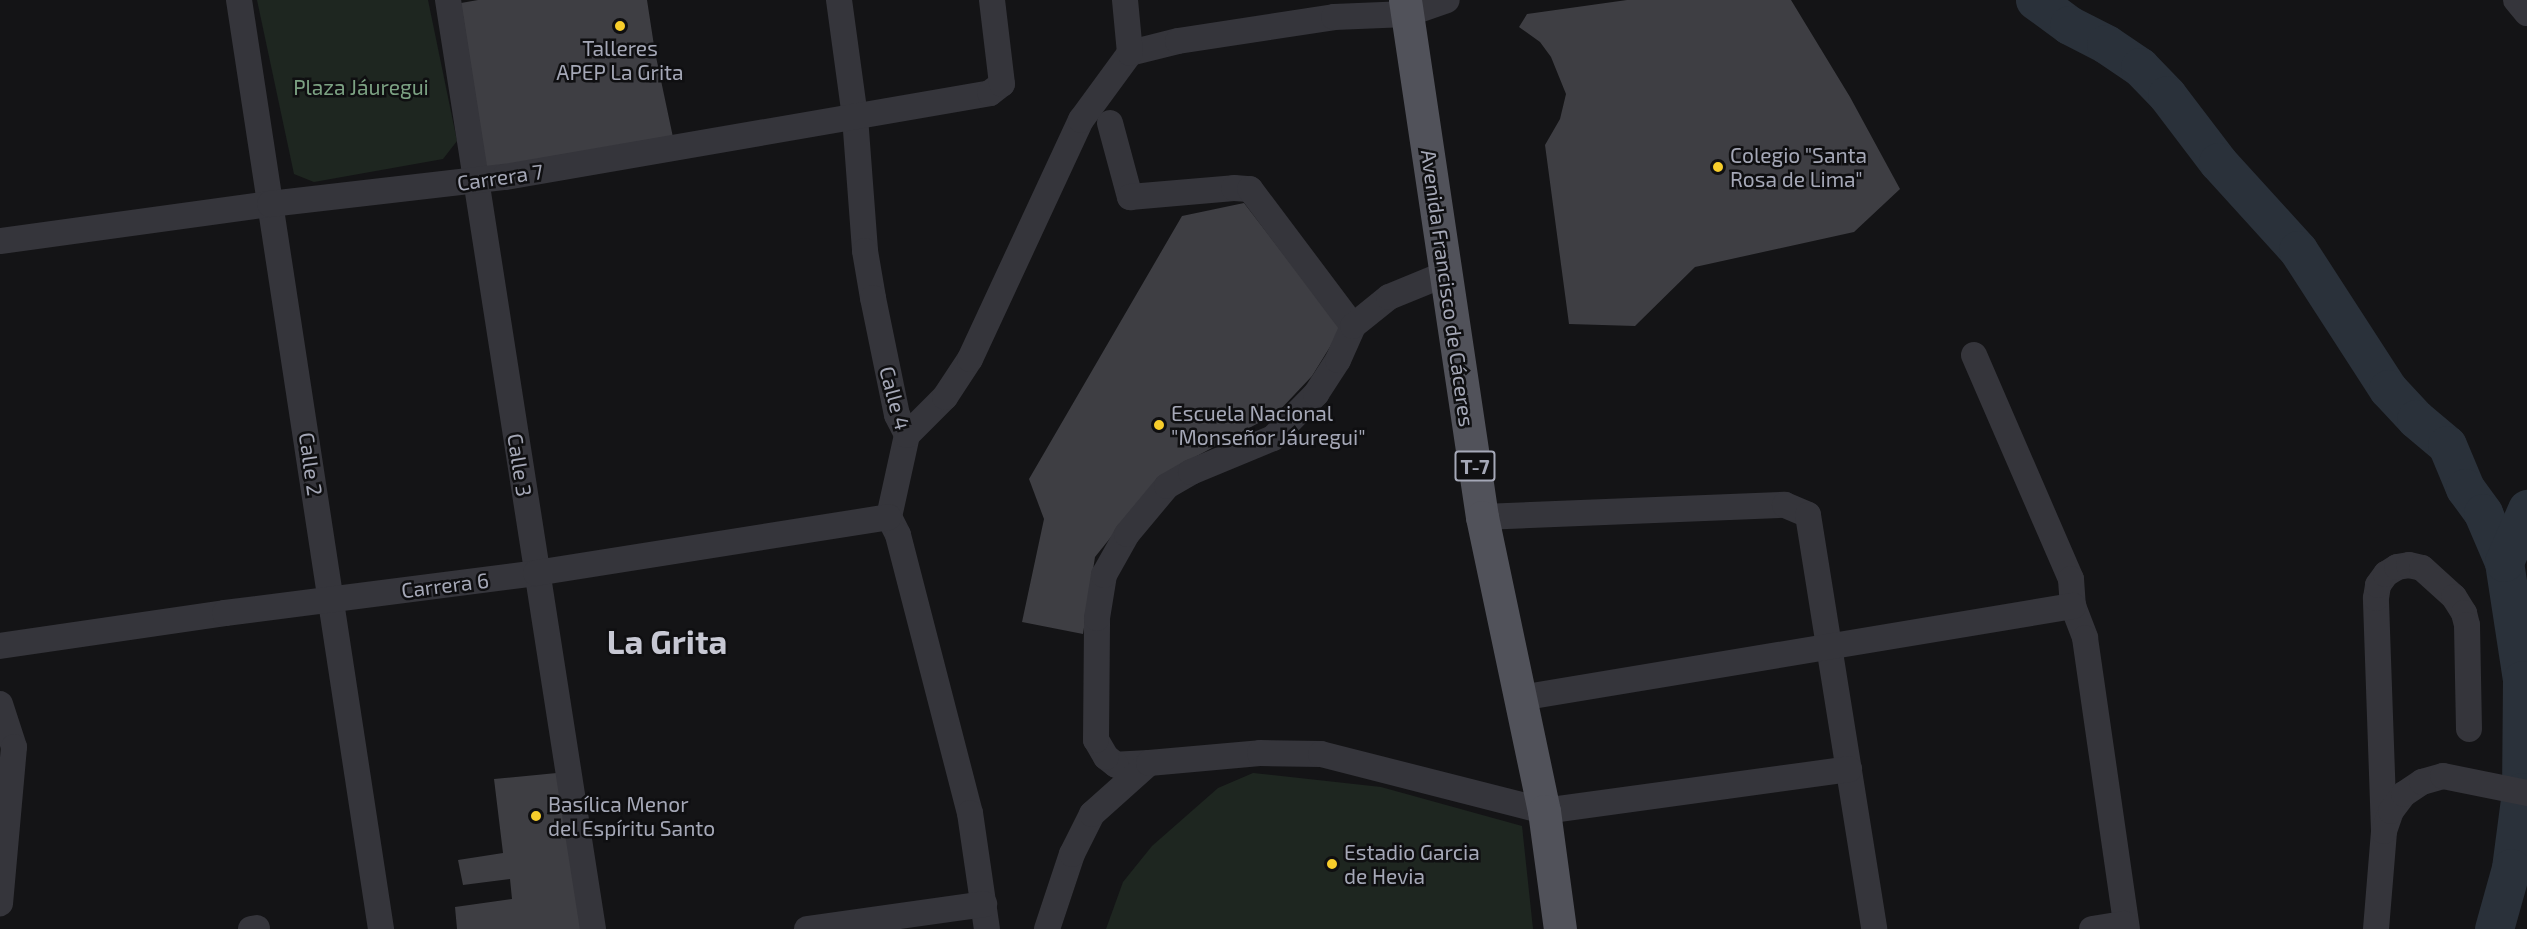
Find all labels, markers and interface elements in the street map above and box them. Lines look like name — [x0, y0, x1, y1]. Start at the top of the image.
marker: Talleres APEP La Grita — [613, 19, 627, 33]
place label: Talleres APEP La Grita — [556, 35, 684, 85]
park label: Plaza Jáuregui — [293, 74, 429, 100]
place label: Colegio "Santa Rosa de Lima" — [1730, 142, 1867, 192]
street label: Avenida Francisco de Cáceres — [1416, 148, 1480, 428]
street label: Carrera 7 — [455, 158, 545, 196]
marker: Colegio "Santa Rosa de Lima" — [1711, 160, 1725, 174]
street label: Calle 4 — [874, 363, 916, 433]
place label: Escuela Nacional "Monseñor Jáuregui" — [1171, 400, 1367, 450]
marker: Escuela Nacional "Monseñor Jáuregui" — [1152, 418, 1166, 432]
street label: Calle 2 — [294, 431, 328, 497]
street label: Calle 3 — [503, 432, 537, 498]
road number: T-7 — [1454, 449, 1496, 483]
street label: Carrera 6 — [400, 567, 490, 603]
district label: La Grita — [607, 622, 727, 662]
place label: Basílica Menor del Espíritu Santo — [548, 791, 716, 841]
marker: Basílica Menor del Espíritu Santo — [529, 809, 543, 823]
place label: Estadio Garcia de Hevia — [1344, 839, 1480, 889]
marker: Estadio Garcia de Hevia — [1325, 857, 1339, 871]

